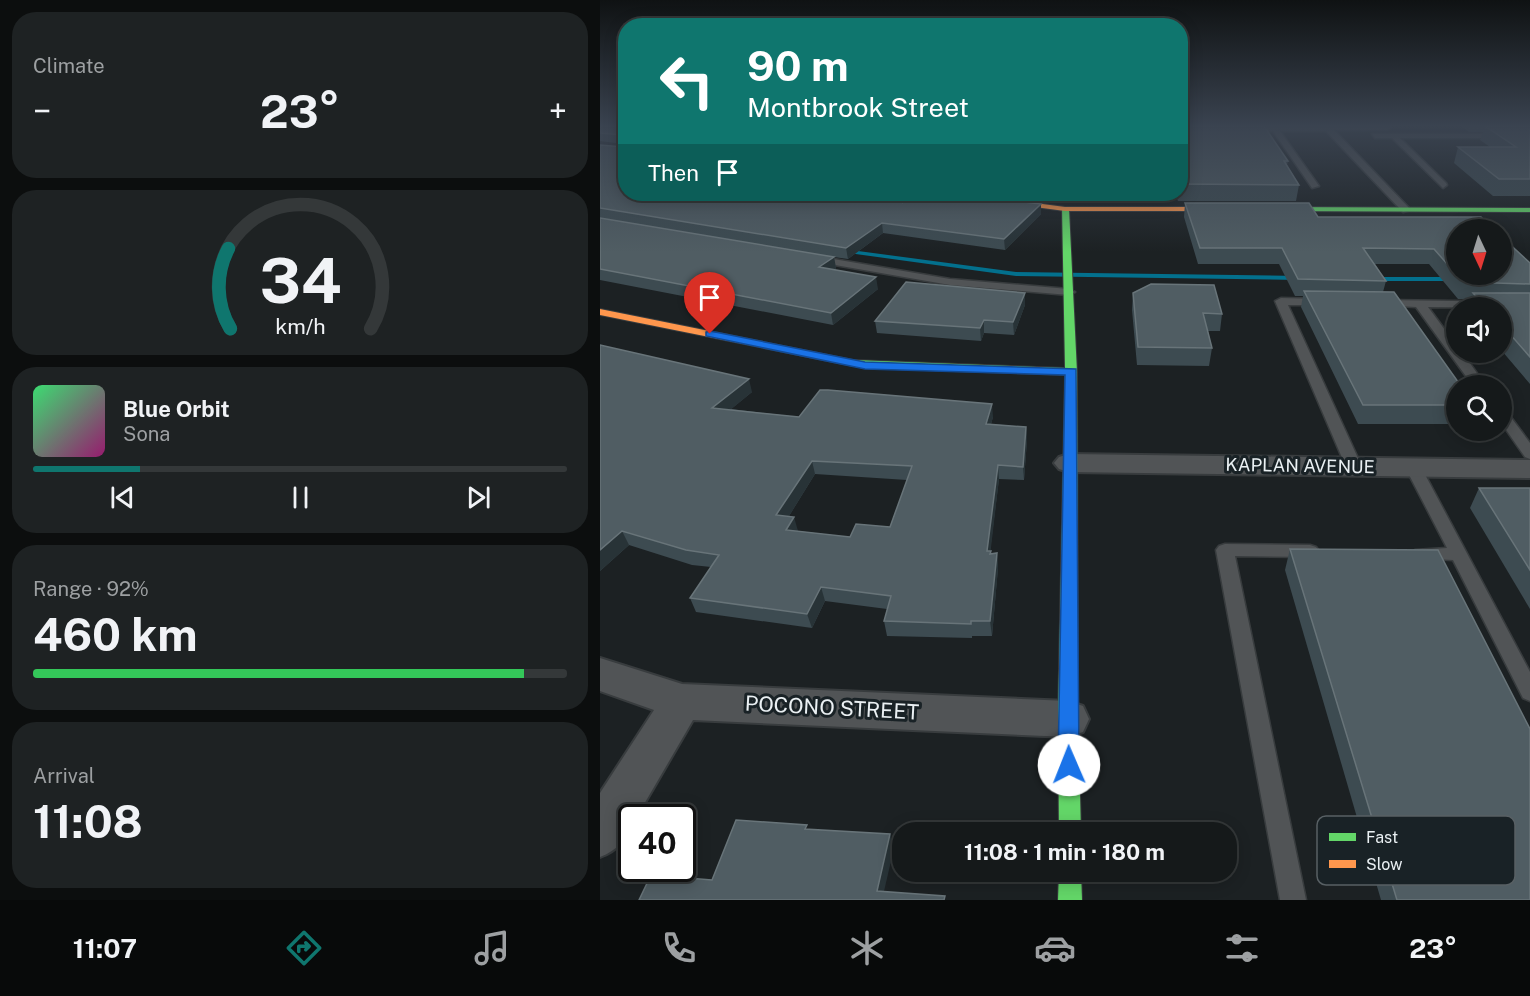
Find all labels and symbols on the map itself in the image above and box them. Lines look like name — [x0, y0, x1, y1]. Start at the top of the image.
north arrow — [1446, 219, 1512, 285]
pin — [684, 272, 735, 334]
street label: KAPLAN AVENUE — [1225, 454, 1375, 477]
street label: POCONO STREET — [744, 690, 920, 725]
position arrow — [1037, 733, 1101, 797]
speed limit sign: 40 — [618, 804, 696, 882]
legend — [1317, 816, 1515, 885]
text: Fast — [1366, 828, 1398, 847]
text: Slow — [1366, 855, 1403, 874]

